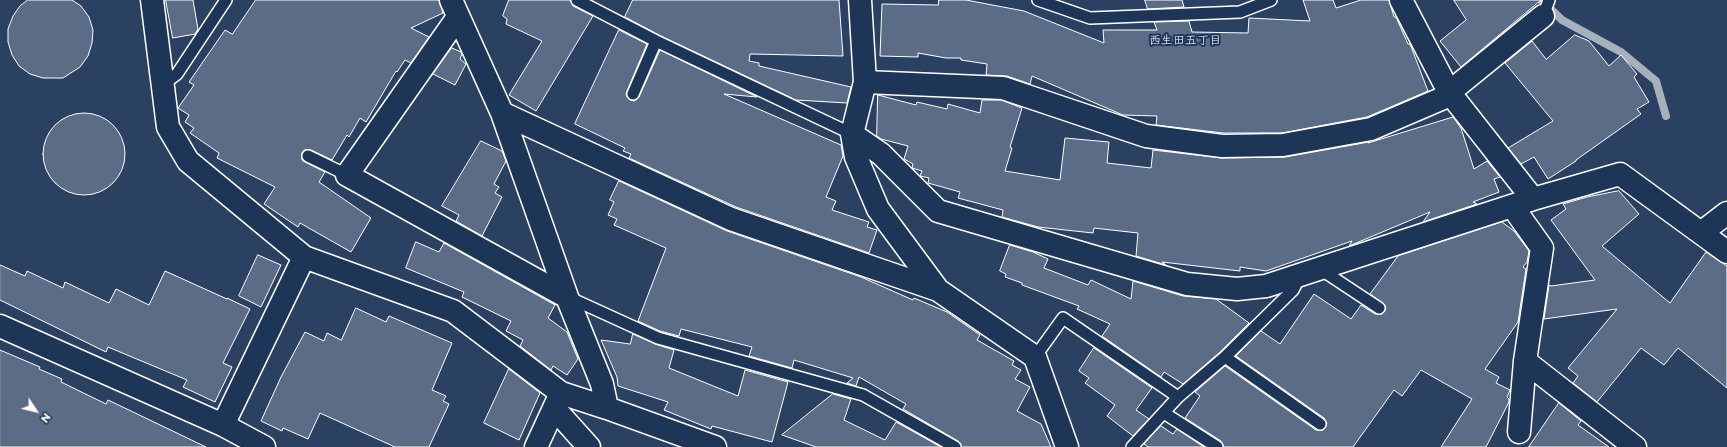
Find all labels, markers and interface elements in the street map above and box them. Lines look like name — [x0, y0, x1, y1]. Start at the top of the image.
district label: 西生田五丁目 — [1149, 34, 1221, 48]
north arrow — [16, 391, 56, 431]
text: N — [37, 410, 56, 427]

